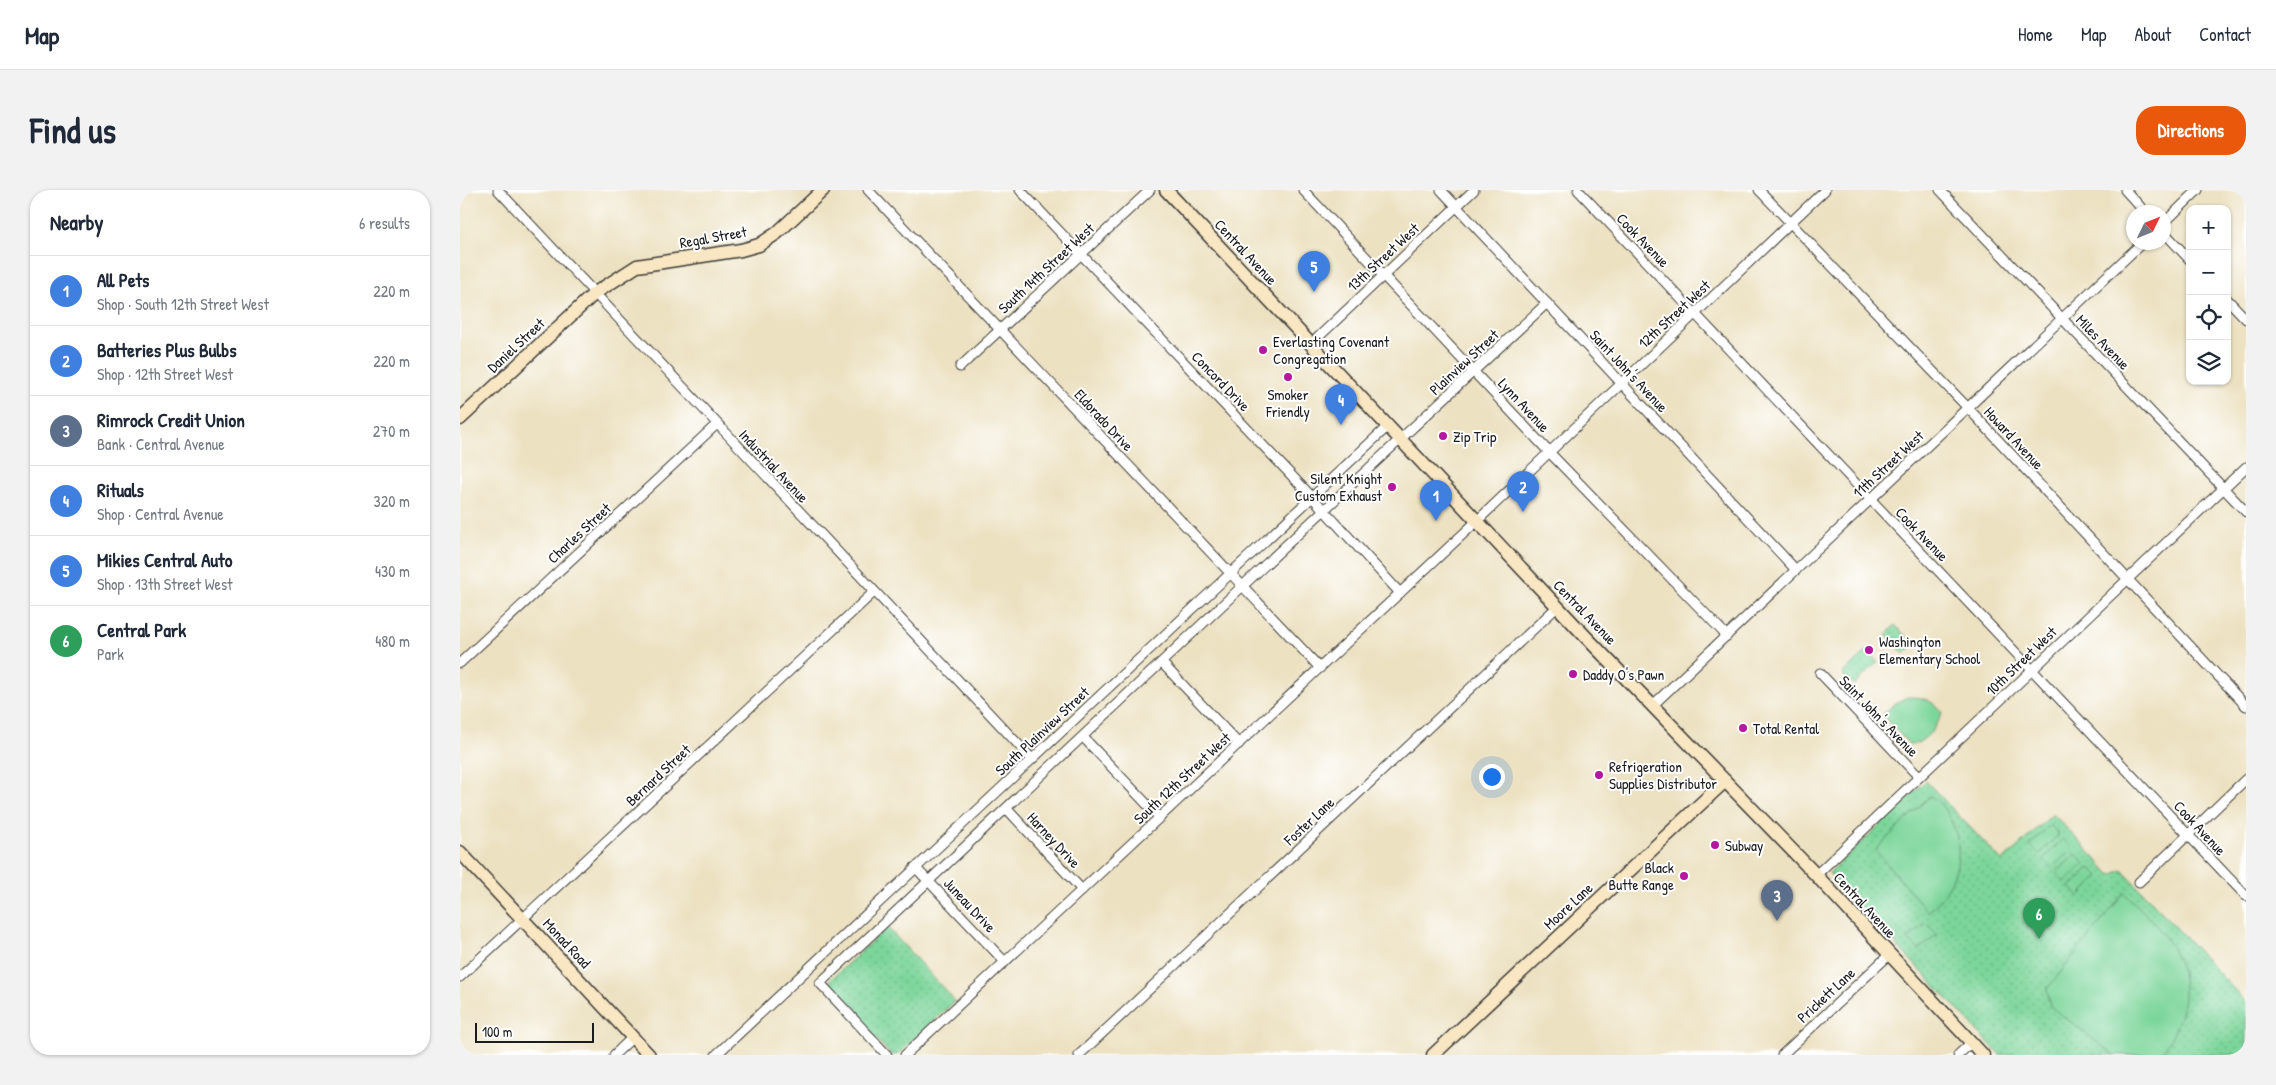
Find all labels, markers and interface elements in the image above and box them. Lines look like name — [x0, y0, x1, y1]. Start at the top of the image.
text: Map — [25, 19, 59, 51]
text: Home — [2018, 22, 2053, 47]
text: Map — [2081, 22, 2106, 47]
text: About — [2134, 22, 2171, 47]
text: Contact — [2199, 22, 2251, 47]
button: Directions — [2136, 106, 2246, 155]
text: Find us — [30, 107, 116, 154]
north arrow — [2126, 205, 2171, 250]
map controls — [2186, 205, 2231, 385]
button: + — [2186, 205, 2231, 250]
text: Nearby — [50, 208, 103, 237]
street label: Cook Avenue — [1612, 208, 1674, 272]
text: 6 results — [359, 212, 410, 234]
street label: Central Avenue — [1210, 214, 1282, 290]
street label: South 14th Street West — [993, 217, 1099, 318]
street label: 13th Street West — [1342, 218, 1424, 296]
street label: Regal Street — [678, 221, 749, 253]
button: − — [2186, 250, 2231, 295]
pin: 5 — [1298, 251, 1330, 292]
text: All Pets — [97, 267, 149, 293]
street label: 12th Street West — [1633, 274, 1715, 353]
text: 1 — [63, 280, 69, 302]
text: 220 m — [373, 280, 410, 302]
text: Shop · South 12th Street West — [97, 293, 269, 315]
button: locate — [2186, 295, 2231, 340]
street label: Miles Avenue — [2071, 310, 2135, 374]
street label: Daniel Street — [483, 312, 550, 377]
street label: Plainview Street — [1425, 324, 1504, 400]
street label: Saint John's Avenue — [1585, 325, 1673, 417]
place label: Everlasting Covenant Congregation — [1273, 331, 1390, 369]
text: Batteries Plus Bulbs — [97, 337, 236, 363]
button: layers — [2186, 340, 2231, 385]
marker: Everlasting Covenant Congregation — [1257, 344, 1269, 356]
street label: Concord Drive — [1187, 346, 1255, 416]
text: 2 — [62, 350, 70, 372]
text: 220 m — [373, 350, 410, 372]
text: Shop · 12th Street West — [97, 363, 233, 385]
marker: Smoker Friendly — [1282, 371, 1294, 383]
street label: Lynn Avenue — [1493, 373, 1555, 437]
street label: Eldorado Drive — [1070, 384, 1138, 456]
place label: Smoker Friendly — [1265, 384, 1310, 422]
pin: 4 — [1325, 384, 1357, 425]
street label: Howard Avenue — [1979, 402, 2049, 474]
text: Rimrock Credit Union — [97, 407, 245, 433]
text: 3 — [62, 420, 70, 442]
text: 270 m — [373, 420, 410, 442]
street label: Industrial Avenue — [734, 425, 814, 507]
street label: 11th Street West — [1848, 425, 1929, 502]
place label: Zip Trip — [1453, 426, 1497, 447]
marker: Zip Trip — [1437, 430, 1449, 442]
text: Bank · Central Avenue — [97, 433, 225, 455]
place label: Silent Knight Custom Exhaust — [1295, 468, 1383, 506]
pin: 2 — [1507, 471, 1539, 512]
text: Rituals — [97, 477, 144, 503]
pin: 1 — [1420, 480, 1452, 521]
marker: Silent Knight Custom Exhaust — [1386, 481, 1398, 493]
text: 4 — [63, 490, 69, 512]
text: 320 m — [374, 490, 410, 512]
street label: Charles Street — [542, 497, 616, 568]
street label: Cook Avenue — [1891, 502, 1953, 566]
text: Shop · Central Avenue — [97, 503, 224, 525]
text: Mikies Central Auto — [97, 547, 232, 573]
text: 5 — [63, 560, 69, 582]
text: 430 m — [375, 560, 410, 582]
text: Shop · 13th Street West — [97, 573, 233, 595]
street label: Central Avenue — [1549, 575, 1621, 649]
text: Central Park — [97, 617, 186, 643]
street label: 10th Street West — [1981, 621, 2062, 700]
text: 6 — [63, 630, 69, 652]
text: 480 m — [375, 630, 410, 652]
place label: Washington Elementary School — [1879, 631, 1980, 669]
text: Park — [97, 643, 124, 665]
marker: Washington Elementary School — [1863, 644, 1875, 656]
place label: Daddy O's Pawn — [1583, 664, 1665, 685]
marker: Daddy O's Pawn — [1567, 668, 1579, 680]
street label: Saint John's Avenue — [1835, 671, 1923, 761]
street label: South Plainview Street — [990, 681, 1094, 780]
place label: Total Rental — [1753, 718, 1819, 739]
marker: Total Rental — [1737, 722, 1749, 734]
street label: South 12th Street West — [1129, 727, 1236, 829]
street label: Bernard Street — [621, 739, 696, 811]
place label: Refrigeration Supplies Distributor — [1609, 756, 1717, 794]
your location — [1479, 764, 1505, 790]
marker: Refrigeration Supplies Distributor — [1593, 769, 1605, 781]
street label: Foster Lane — [1278, 792, 1339, 851]
street label: Cook Avenue — [2169, 796, 2231, 860]
street label: Harney Drive — [1023, 807, 1085, 873]
place label: Subway — [1725, 835, 1763, 856]
marker: Subway — [1709, 839, 1721, 851]
place label: Black Butte Range — [1609, 857, 1674, 895]
street label: Central Avenue — [1829, 867, 1901, 943]
marker: Black Butte Range — [1678, 870, 1690, 882]
street label: Juneau Drive — [939, 873, 1001, 937]
street label: Moore Lane — [1539, 878, 1597, 934]
pin: 3 — [1761, 880, 1793, 921]
pin: 6 — [2023, 898, 2055, 939]
street label: Monad Road — [538, 913, 596, 973]
street label: Prickett Lane — [1792, 963, 1860, 1027]
scale bar — [475, 1020, 594, 1043]
text: 100 m — [482, 1022, 512, 1041]

